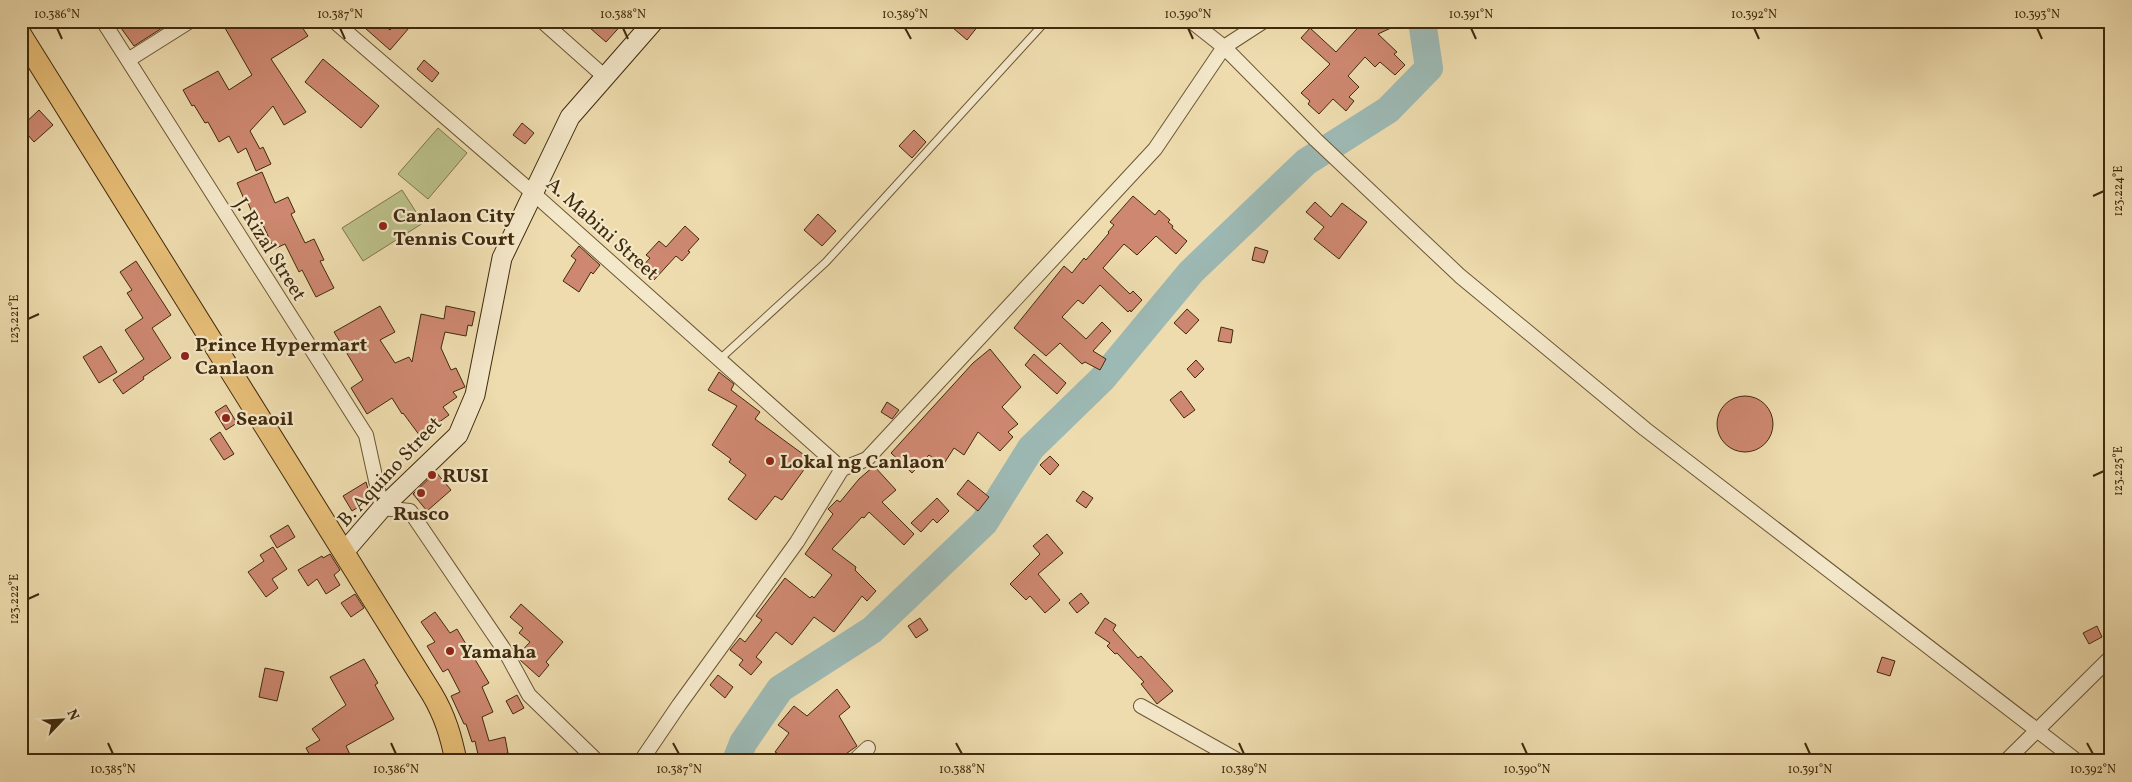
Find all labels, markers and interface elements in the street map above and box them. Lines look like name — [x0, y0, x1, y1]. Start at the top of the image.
text: 10.386°N — [34, 7, 80, 23]
text: 10.387°N — [317, 7, 363, 23]
text: 10.388°N — [600, 7, 646, 23]
text: 10.389°N — [882, 7, 928, 23]
text: 10.390°N — [1165, 7, 1212, 23]
text: 10.391°N — [1449, 7, 1493, 23]
text: 10.392°N — [1731, 7, 1777, 23]
text: 10.393°N — [2014, 7, 2060, 23]
text: 123.224°E — [2111, 166, 2127, 216]
street label: A. Mabini Street — [539, 171, 664, 288]
street label: J. Rizal Street — [226, 193, 312, 307]
place label: Canlaon City Tennis Court — [393, 203, 515, 254]
marker: Canlaon City Tennis Court — [377, 220, 389, 232]
text: 123.221°E — [7, 295, 23, 343]
place label: Prince Hypermart Canlaon — [195, 332, 368, 383]
marker: Prince Hypermart Canlaon — [179, 350, 191, 362]
place label: Seaoil — [236, 406, 294, 434]
street label: B. Aquino Street — [332, 411, 449, 534]
marker: Seaoil — [220, 412, 232, 424]
text: 123.225°E — [2111, 446, 2127, 496]
place label: Lokal ng Canlaon — [780, 449, 945, 477]
marker: Lokal ng Canlaon — [764, 455, 776, 467]
place label: RUSI — [442, 463, 489, 491]
marker: RUSI — [426, 469, 438, 481]
marker: Rusco — [415, 487, 427, 499]
place label: Rusco — [393, 501, 449, 529]
text: 123.222°E — [7, 574, 23, 624]
place label: Yamaha — [460, 639, 537, 667]
marker: Yamaha — [444, 645, 456, 657]
north arrow — [38, 694, 88, 744]
text: N — [62, 707, 83, 724]
text: 10.385°N — [90, 762, 136, 778]
text: 10.386°N — [373, 762, 419, 778]
text: 10.387°N — [656, 762, 702, 778]
text: 10.388°N — [939, 762, 985, 778]
text: 10.389°N — [1221, 762, 1267, 778]
text: 10.390°N — [1504, 762, 1551, 778]
text: 10.391°N — [1788, 762, 1832, 778]
text: 10.392°N — [2070, 762, 2116, 778]

